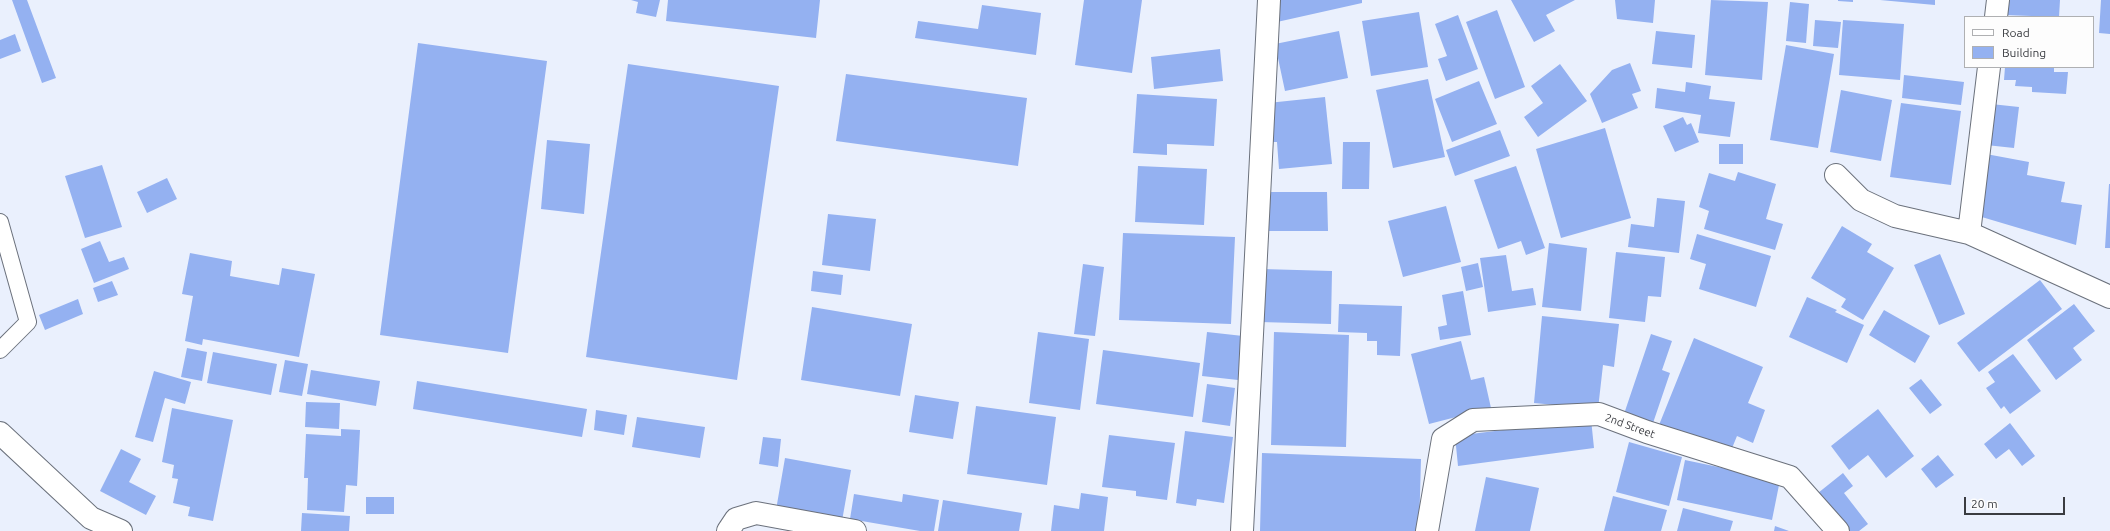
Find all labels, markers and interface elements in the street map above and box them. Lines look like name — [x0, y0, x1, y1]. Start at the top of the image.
legend — [1964, 16, 2094, 68]
text: Road — [2002, 26, 2030, 39]
text: Building — [2002, 46, 2046, 59]
street label: 2nd Street — [1603, 411, 1657, 441]
scale bar — [1966, 489, 2067, 515]
text: 20 m — [1971, 497, 1998, 510]

